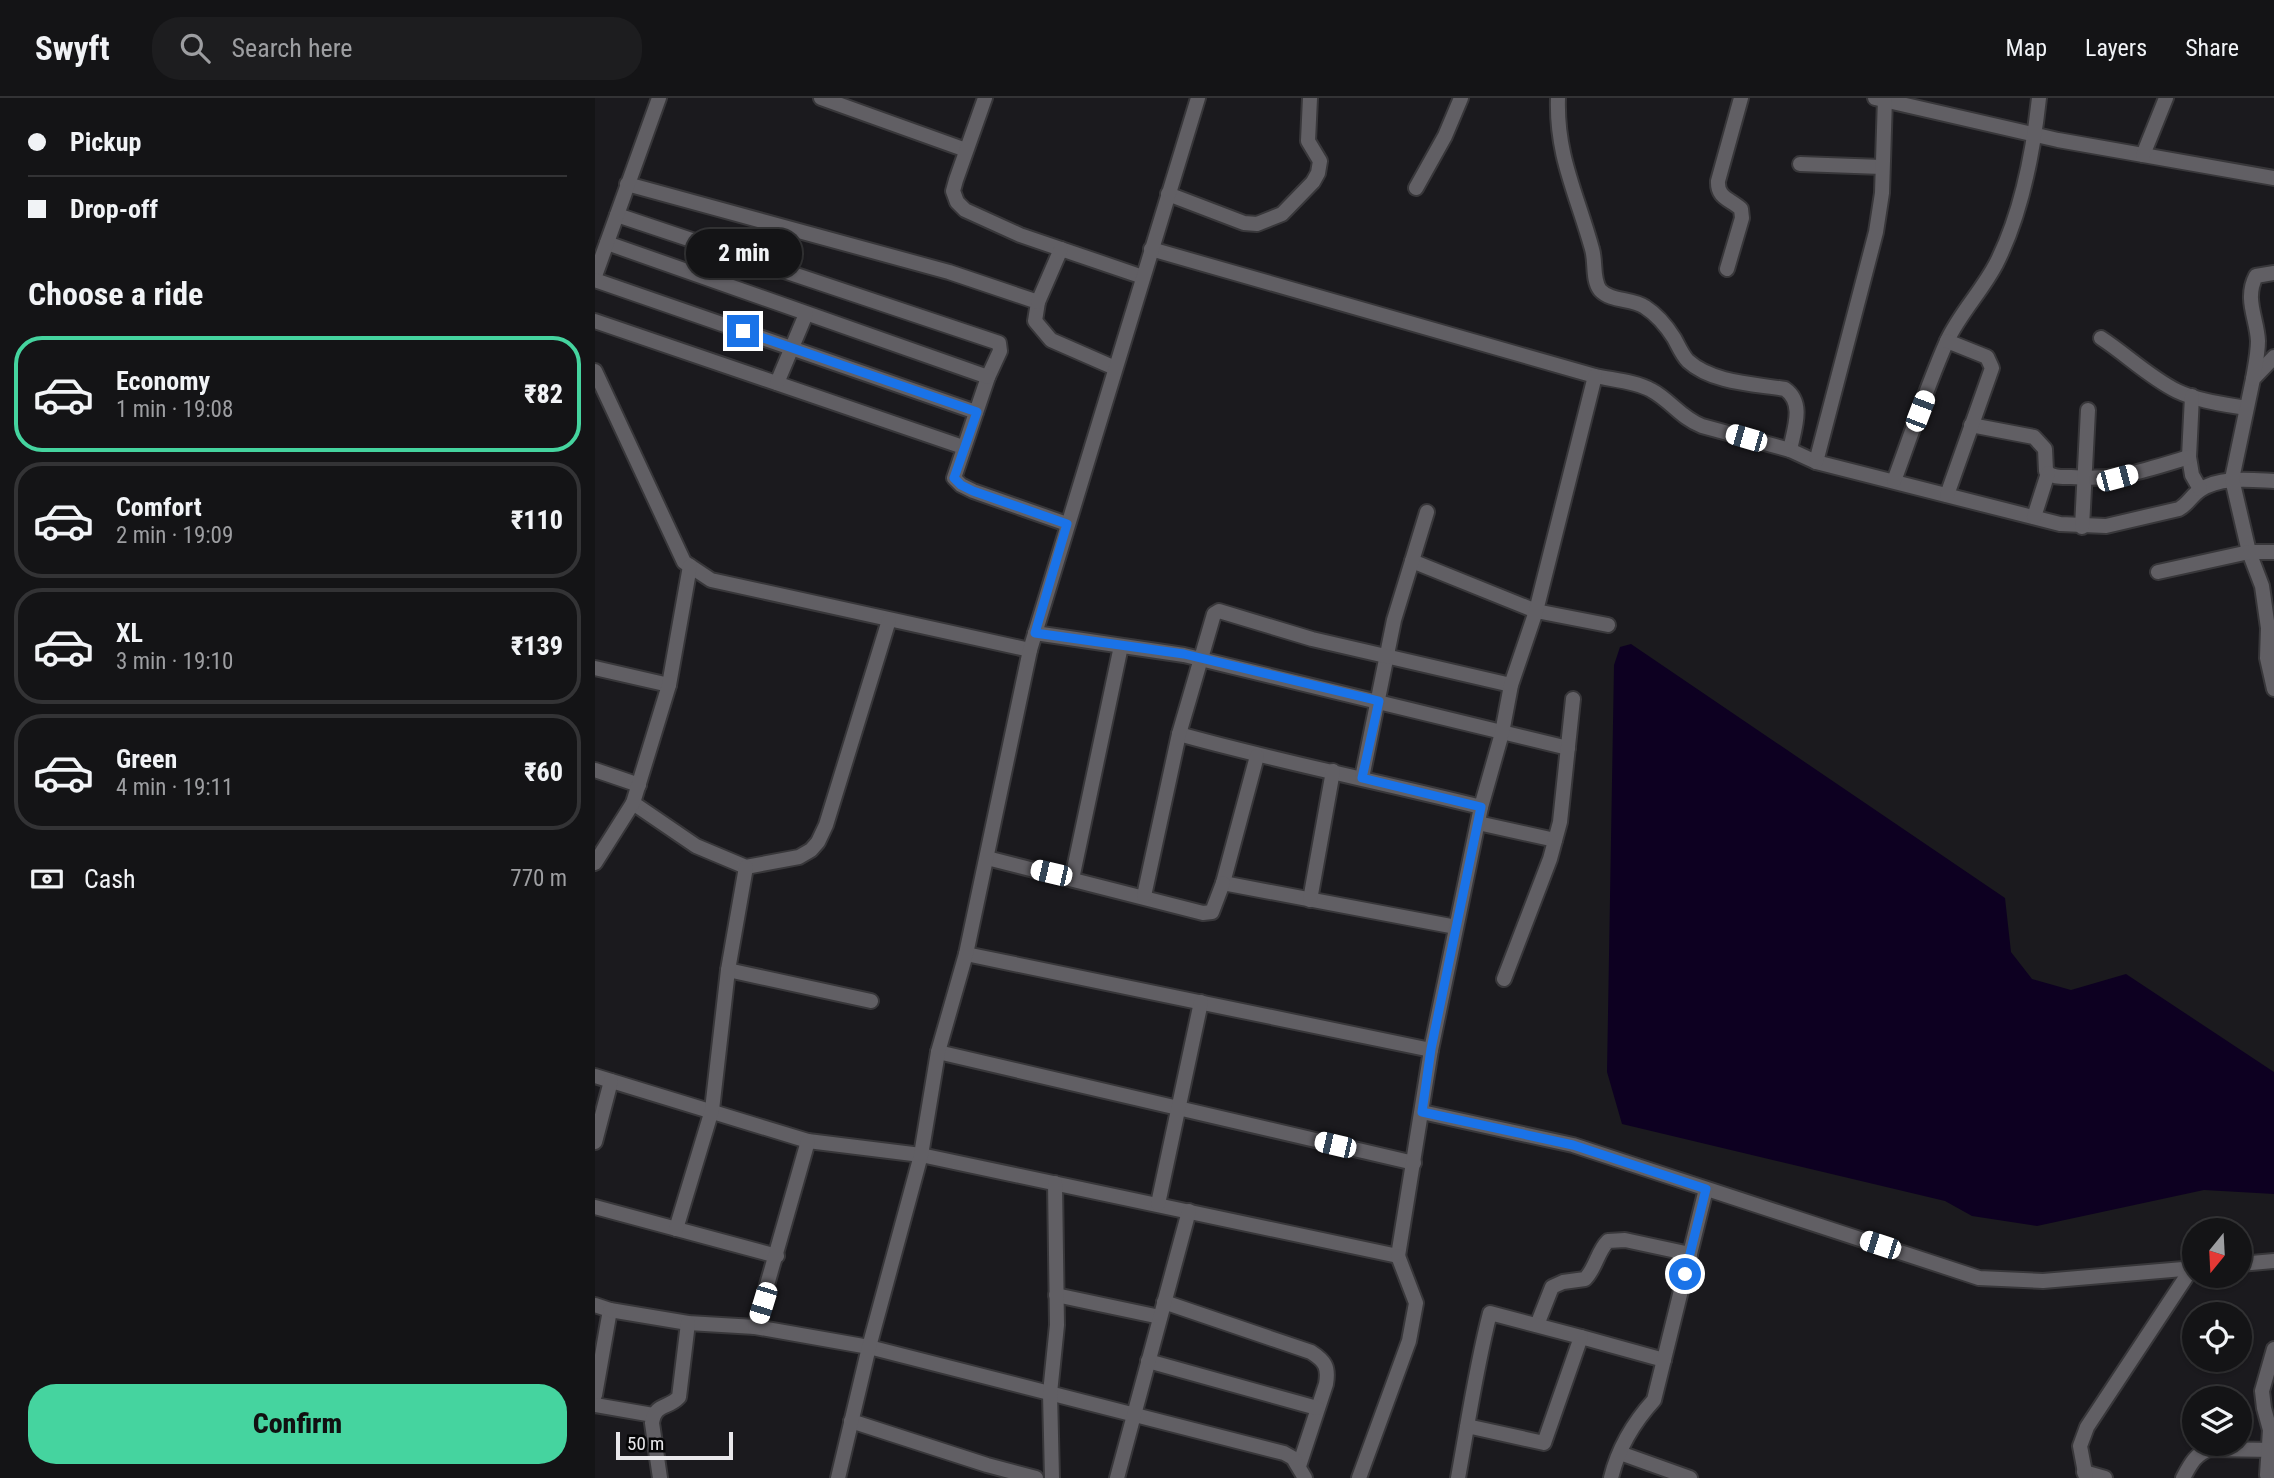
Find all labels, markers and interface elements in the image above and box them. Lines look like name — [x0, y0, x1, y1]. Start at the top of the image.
search box — [152, 17, 642, 80]
text: Swyft — [35, 29, 110, 68]
icon: search — [176, 29, 214, 67]
text: Search here — [232, 33, 353, 63]
text: Map — [2006, 34, 2047, 62]
text: Layers — [2085, 34, 2147, 62]
text: Share — [2185, 34, 2239, 62]
text: Pickup — [70, 127, 141, 157]
text: Drop-off — [70, 194, 158, 224]
callout: 2 min — [685, 230, 801, 278]
text: 2 min — [718, 240, 770, 267]
text: Choose a ride — [28, 275, 203, 313]
route end — [727, 315, 759, 347]
icon: car — [32, 363, 95, 426]
text: Economy — [116, 366, 210, 396]
text: ₹82 — [524, 379, 563, 409]
car — [1903, 388, 1938, 434]
text: 1 min · 19:08 — [116, 396, 233, 423]
car — [1723, 422, 1770, 454]
car — [2094, 462, 2141, 494]
icon: car — [32, 489, 95, 552]
text: Comfort — [116, 492, 202, 522]
text: ₹110 — [511, 505, 563, 535]
text: 2 min · 19:09 — [116, 522, 233, 549]
icon: car — [32, 615, 95, 678]
text: XL — [116, 618, 143, 648]
text: ₹139 — [511, 631, 563, 661]
text: 3 min · 19:10 — [116, 648, 233, 675]
icon: car — [32, 741, 95, 804]
text: Green — [116, 744, 177, 774]
text: ₹60 — [524, 757, 563, 787]
text: 4 min · 19:11 — [116, 774, 233, 801]
car — [1029, 858, 1074, 888]
icon: cash — [28, 860, 66, 898]
text: Cash — [84, 864, 136, 894]
text: 770 m — [510, 865, 567, 892]
car — [1313, 1130, 1358, 1160]
north arrow — [2182, 1218, 2252, 1288]
map controls — [2182, 1218, 2252, 1456]
car — [1857, 1229, 1904, 1261]
route start — [1669, 1258, 1701, 1290]
car — [747, 1280, 780, 1326]
button: locate — [2182, 1302, 2252, 1372]
button: Confirm — [28, 1384, 567, 1464]
button: layers — [2182, 1386, 2252, 1456]
scale bar — [616, 1429, 733, 1461]
text: 50 m — [627, 1432, 664, 1455]

